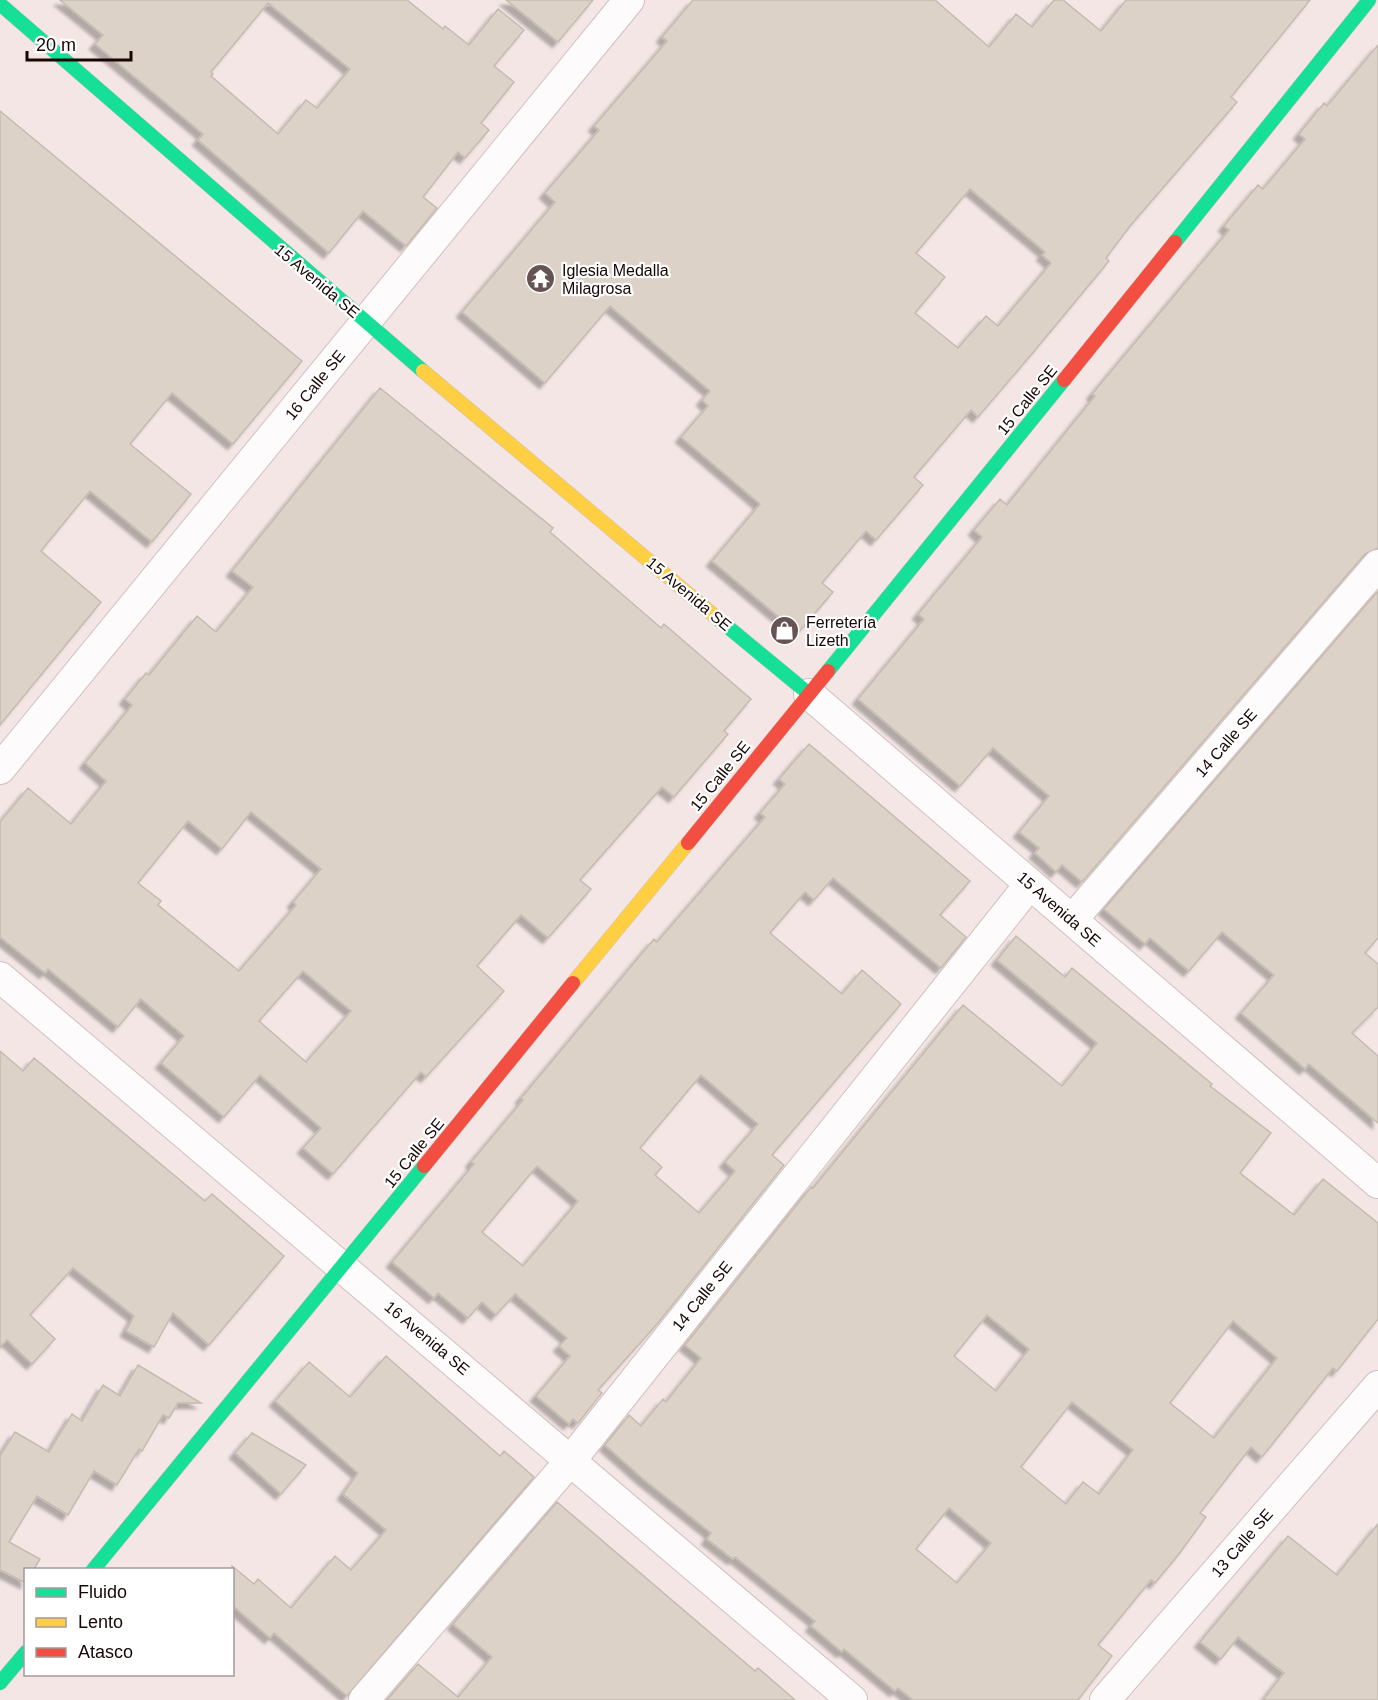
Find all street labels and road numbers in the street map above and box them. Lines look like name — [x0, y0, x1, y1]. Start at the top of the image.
street label: 15 Avenida SE — [271, 241, 363, 321]
street label: 16 Calle SE — [282, 347, 348, 423]
street label: 15 Calle SE — [994, 362, 1060, 438]
street label: 15 Avenida SE — [643, 554, 735, 634]
street label: 14 Calle SE — [1192, 706, 1260, 780]
street label: 15 Calle SE — [687, 738, 753, 814]
street label: 15 Avenida SE — [1014, 868, 1104, 950]
street label: 15 Calle SE — [381, 1115, 447, 1191]
street label: 14 Calle SE — [669, 1258, 735, 1334]
street label: 16 Avenida SE — [381, 1298, 473, 1378]
street label: 13 Calle SE — [1208, 1506, 1276, 1580]

